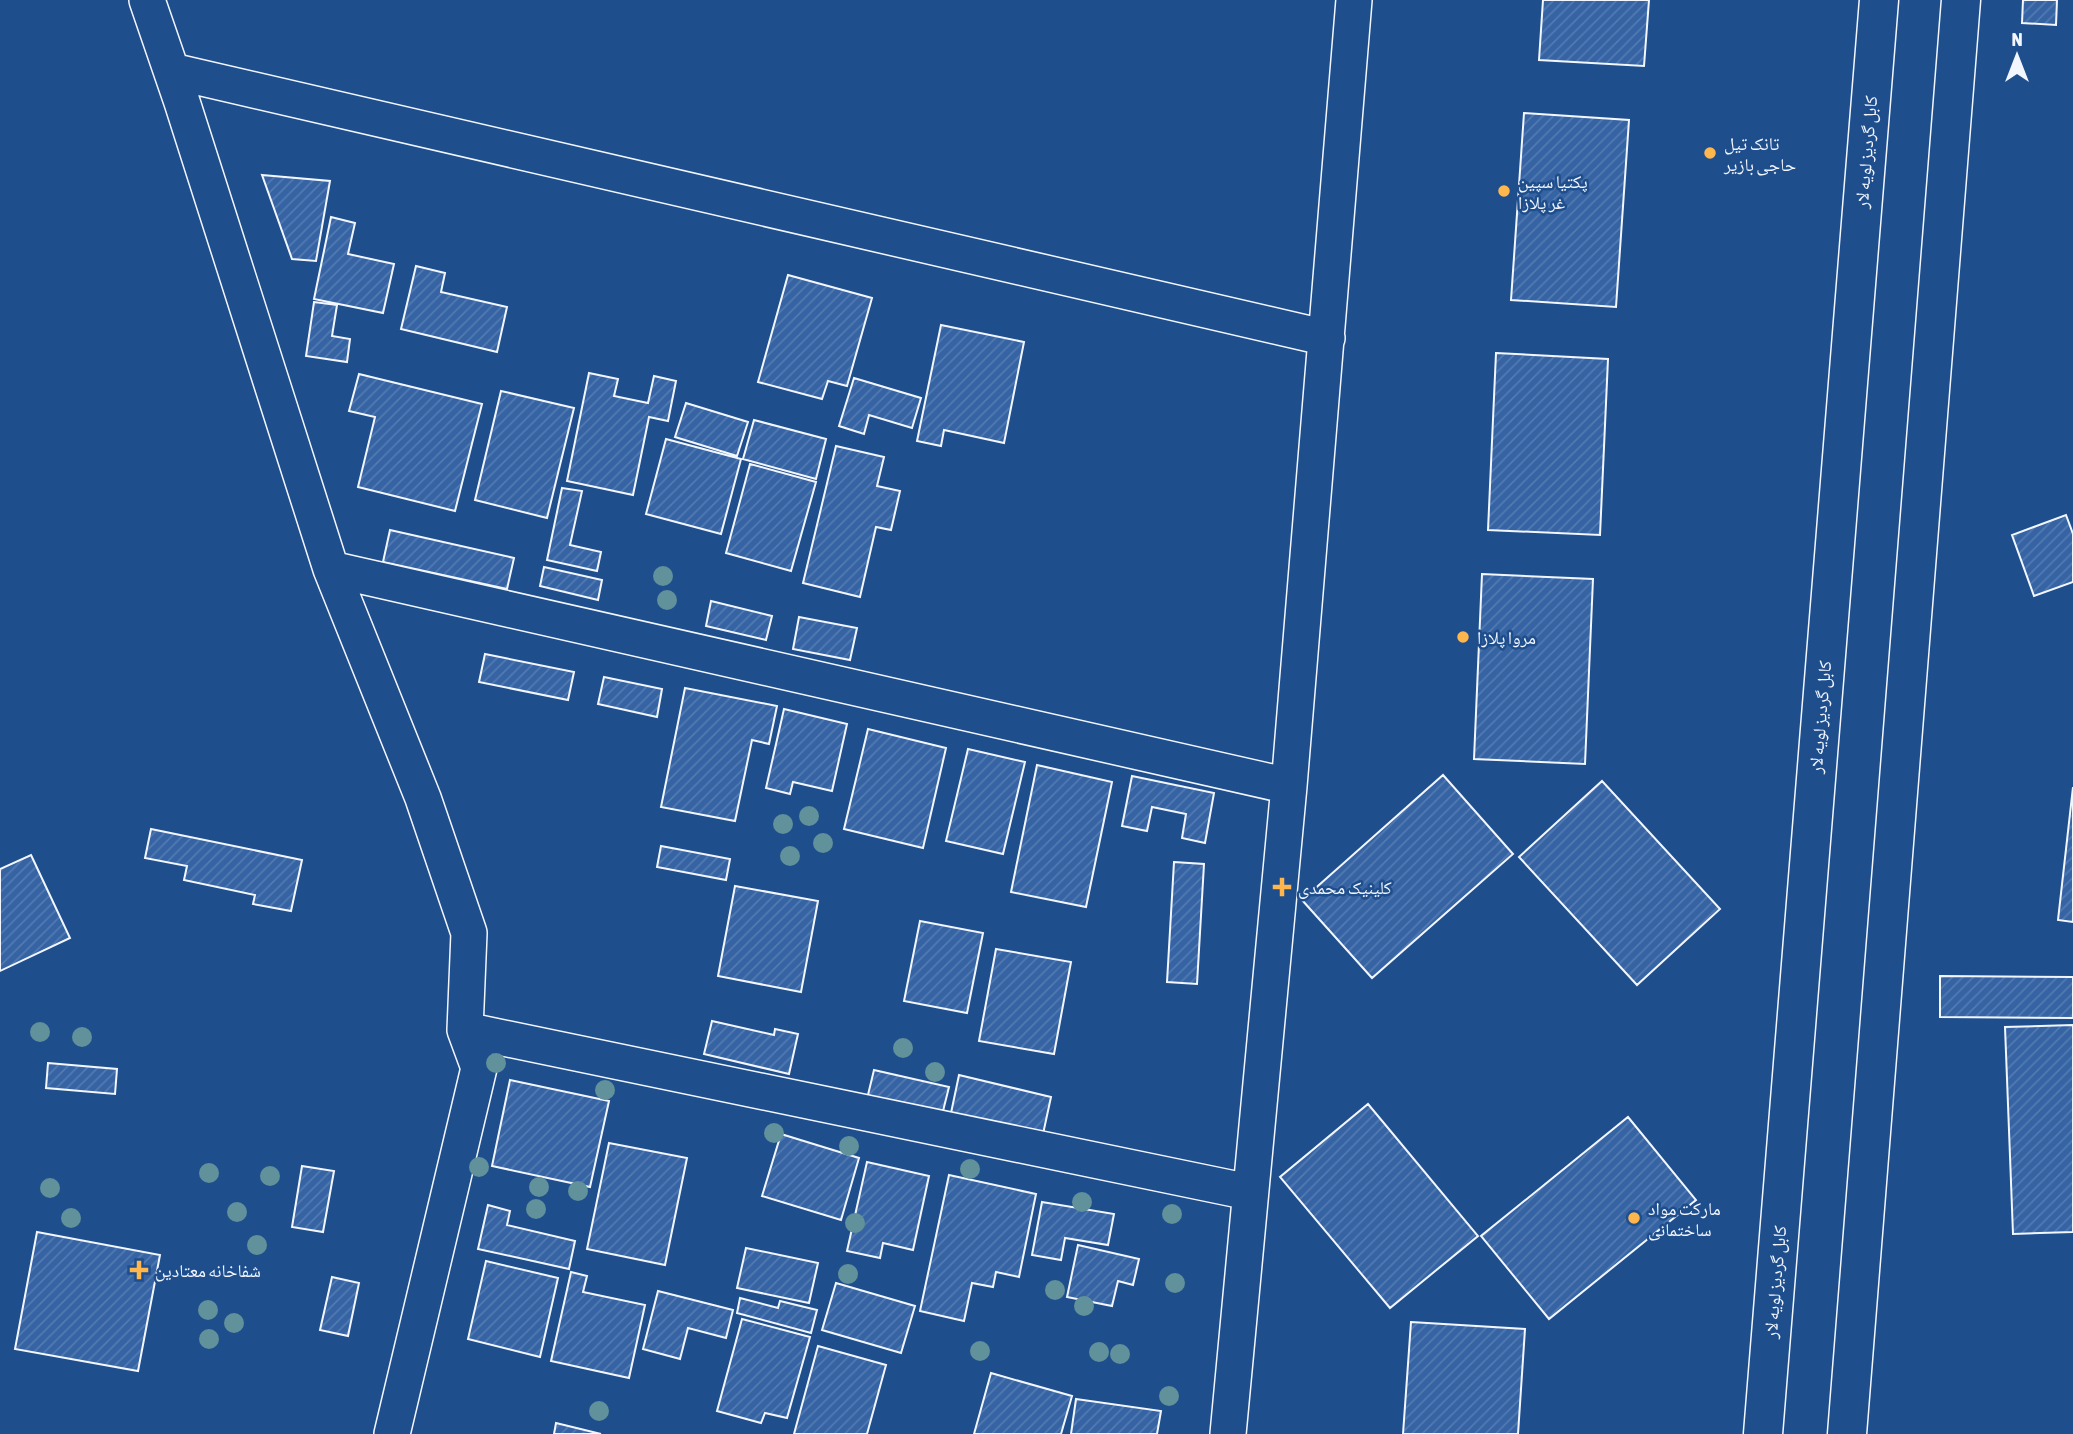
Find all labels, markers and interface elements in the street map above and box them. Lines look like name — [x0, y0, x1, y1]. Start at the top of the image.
north arrow — [1982, 21, 2052, 91]
text: N — [2011, 28, 2023, 50]
street label: کابل گردیز لویه لار — [1851, 94, 1882, 211]
place label: تانک تیل حاجی بازیر — [1723, 133, 1796, 176]
marker: تانک تیل حاجی بازیر — [1702, 145, 1718, 161]
place label: پکتیا سپین غر پلازا — [1518, 171, 1588, 214]
marker: پکتیا سپین غر پلازا — [1496, 183, 1512, 199]
place label: مروا پلازا — [1477, 627, 1536, 649]
marker: مروا پلازا — [1455, 629, 1471, 645]
street label: کابل گردیز لویه لار — [1805, 659, 1836, 776]
marker: کلینیک محمدی — [1272, 877, 1292, 897]
place label: کلینیک محمدی — [1298, 877, 1392, 899]
place label: مارکت مواد ساختمانی — [1648, 1198, 1721, 1241]
marker: مارکت مواد ساختمانی — [1626, 1210, 1642, 1226]
street label: کابل گردیز لویه لار — [1760, 1224, 1791, 1341]
marker: شفاخانه معتادین — [129, 1260, 149, 1280]
place label: شفاخانه معتادین — [155, 1260, 261, 1282]

